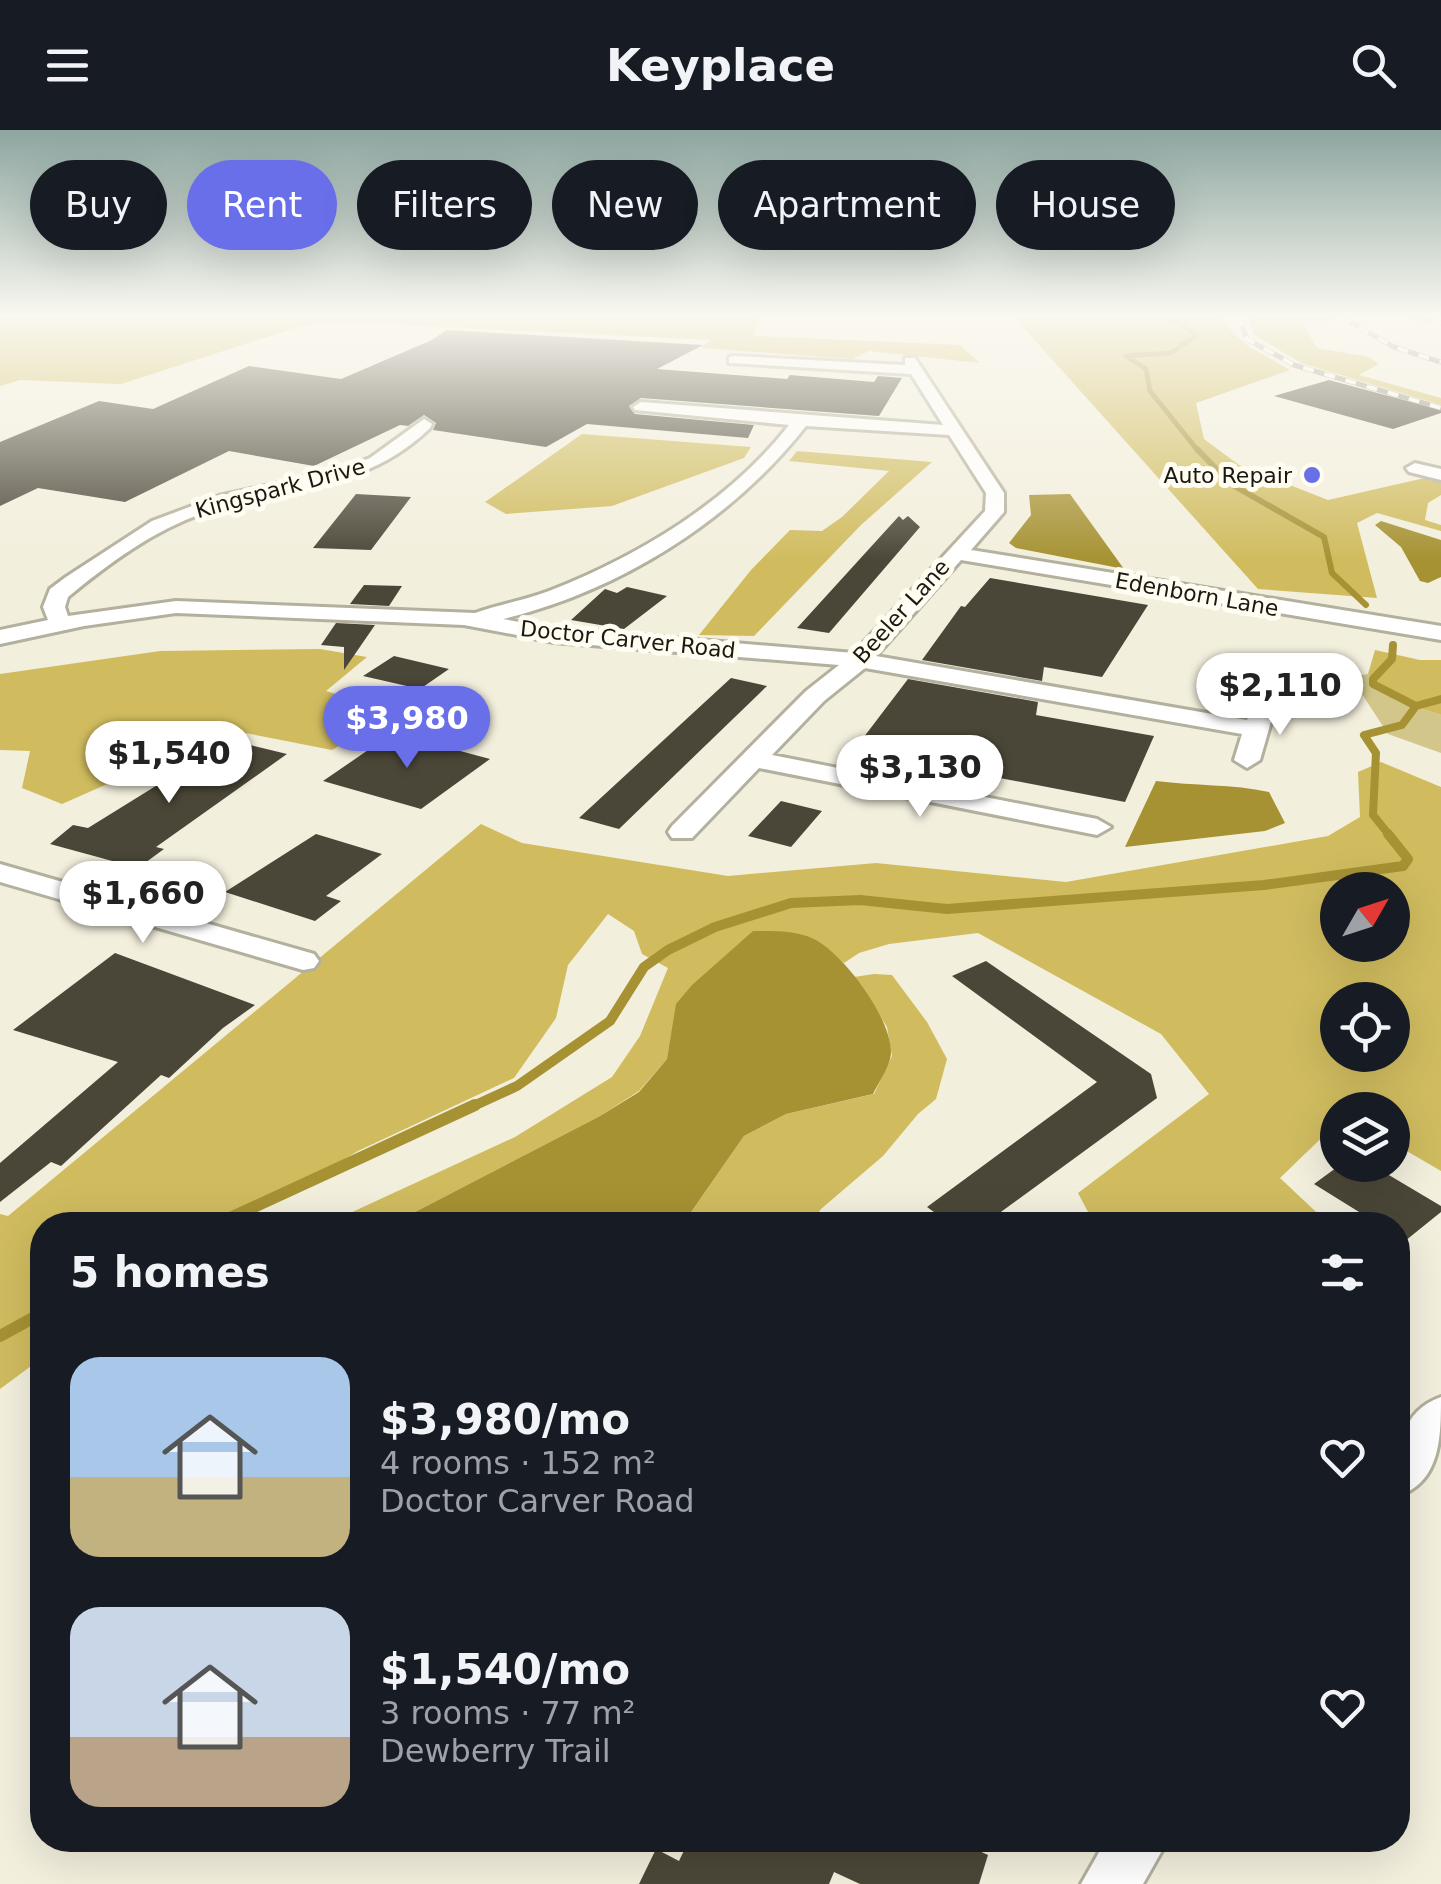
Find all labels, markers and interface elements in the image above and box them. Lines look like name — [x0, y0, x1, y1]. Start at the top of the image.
icon: menu — [40, 38, 95, 93]
icon: search — [1346, 38, 1401, 93]
text: Keyplace — [606, 39, 835, 92]
chip: Buy — [30, 160, 167, 250]
chip: Rent — [187, 160, 337, 250]
chip: Filters — [357, 160, 532, 250]
chip: New — [552, 160, 698, 250]
chip: Apartment — [718, 160, 976, 250]
chip: House — [996, 160, 1175, 250]
street label: Kingspark Drive — [192, 454, 368, 523]
place label: Auto Repair — [1163, 463, 1293, 488]
marker: Auto Repair — [1301, 464, 1323, 486]
street label: Beeler Lane — [848, 554, 955, 668]
street label: Edenborn Lane — [1113, 568, 1281, 621]
street label: Doctor Carver Road — [519, 616, 737, 663]
pin: $2,110 — [1199, 653, 1361, 738]
text: $2,110 — [1218, 666, 1342, 704]
pin: $3,980 — [326, 686, 488, 771]
text: $3,980 — [345, 699, 469, 737]
pin: $1,540 — [88, 721, 250, 806]
text: $1,540 — [107, 734, 231, 772]
pin: $3,130 — [839, 735, 1001, 820]
text: $3,130 — [858, 748, 982, 786]
pin: $1,660 — [62, 861, 224, 946]
north arrow — [1320, 872, 1410, 962]
map controls — [1320, 872, 1410, 1182]
text: $1,660 — [81, 874, 205, 912]
button: locate — [1320, 982, 1410, 1072]
button: layers — [1320, 1092, 1410, 1182]
icon: filters — [1315, 1245, 1370, 1300]
text: 5 homes — [70, 1248, 270, 1297]
text: $3,980/mo — [380, 1395, 630, 1444]
icon: home — [150, 1397, 270, 1517]
icon: heart — [1315, 1430, 1370, 1485]
text: 4 rooms · 152 m² — [380, 1444, 656, 1482]
text: Doctor Carver Road — [380, 1482, 695, 1520]
text: $1,540/mo — [380, 1645, 630, 1694]
icon: home — [150, 1647, 270, 1767]
icon: heart — [1315, 1680, 1370, 1735]
text: 3 rooms · 77 m² — [380, 1694, 635, 1732]
text: Dewberry Trail — [380, 1732, 611, 1770]

